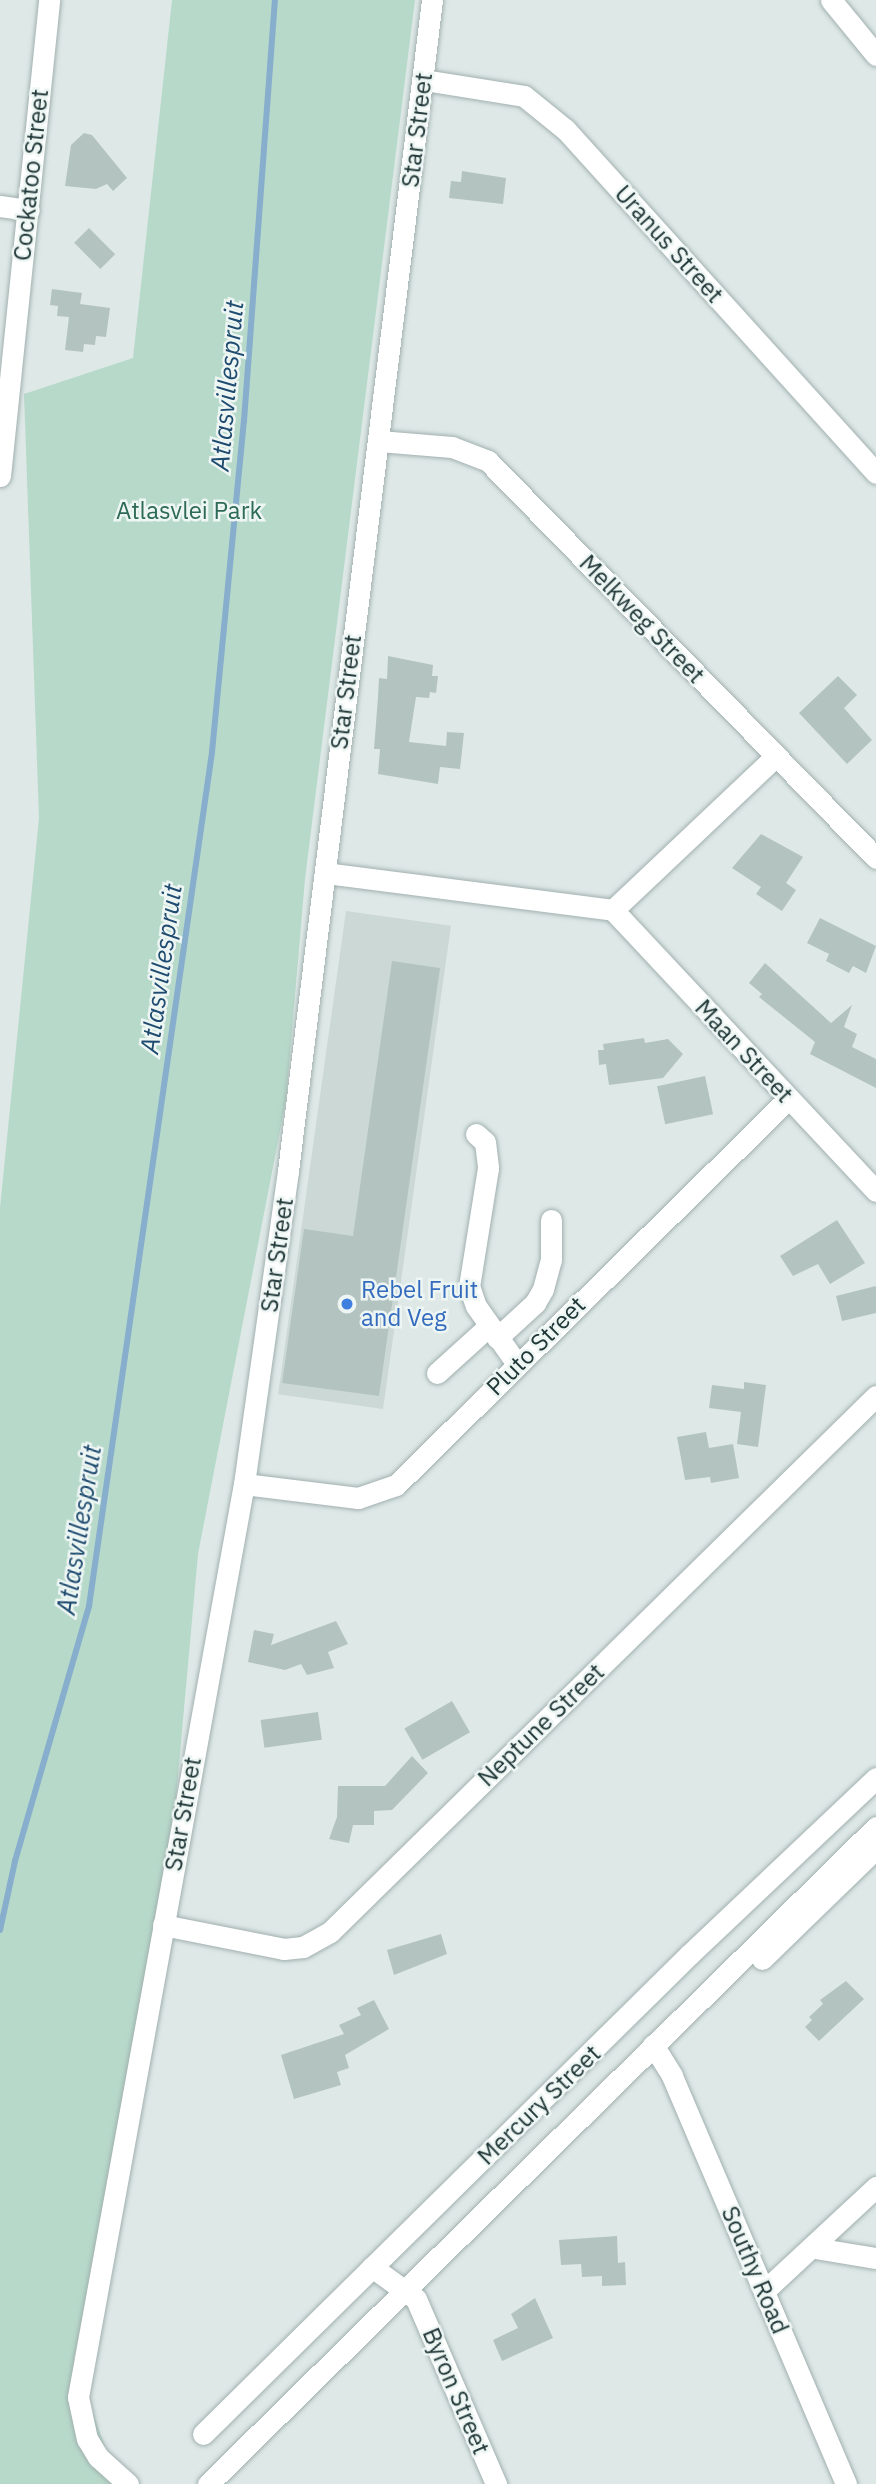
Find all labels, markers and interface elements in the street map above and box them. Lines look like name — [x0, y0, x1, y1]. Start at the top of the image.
street label: Star Street — [396, 71, 438, 189]
street label: Cockatoo Street — [8, 88, 54, 262]
street label: Uranus Street — [609, 179, 729, 309]
water label: Atlasvillespruit — [204, 300, 250, 472]
park label: Atlasvlei Park — [116, 497, 262, 525]
street label: Melkweg Street — [573, 549, 711, 689]
street label: Star Street — [325, 633, 367, 751]
water label: Atlasvillespruit — [134, 882, 188, 1056]
street label: Maan Street — [689, 994, 799, 1108]
street label: Star Street — [255, 1196, 299, 1314]
place label: Rebel Fruit and Veg — [361, 1276, 478, 1332]
street label: Pluto Street — [481, 1291, 591, 1401]
marker: Rebel Fruit and Veg — [339, 1296, 355, 1312]
water label: Atlasvillespruit — [50, 1443, 108, 1617]
street label: Neptune Street — [472, 1658, 610, 1792]
street label: Star Street — [159, 1755, 207, 1873]
street label: Mercury Street — [472, 2039, 606, 2171]
street label: Southy Road — [715, 2202, 795, 2338]
street label: Byron Street — [416, 2323, 496, 2459]

